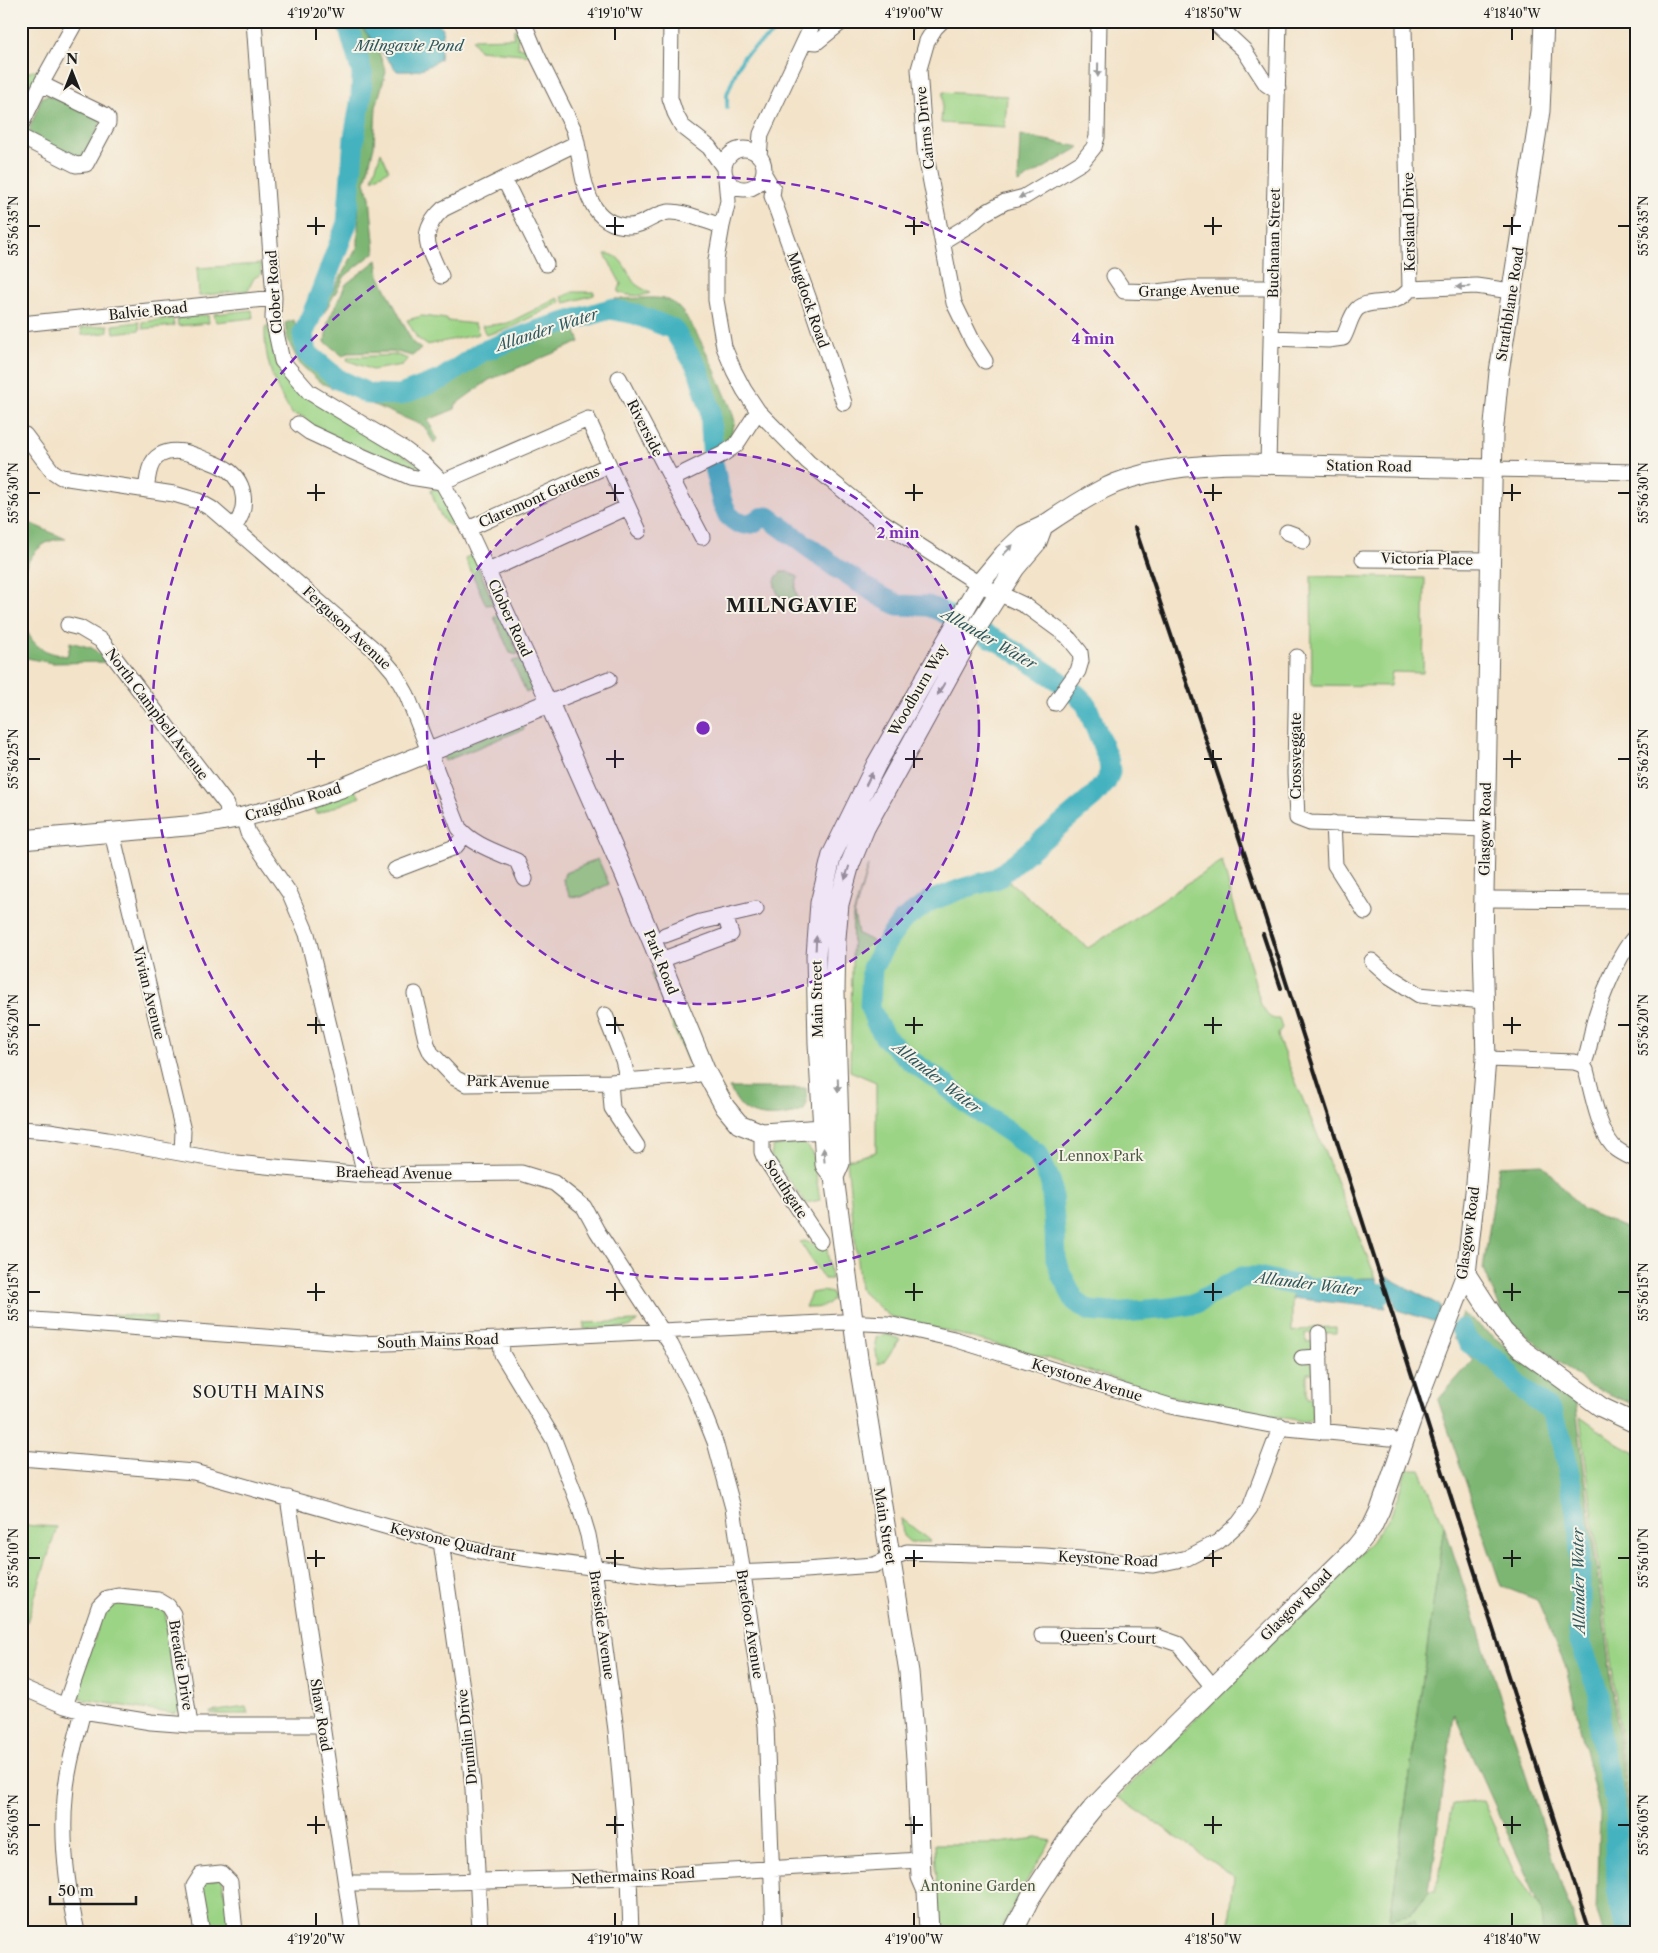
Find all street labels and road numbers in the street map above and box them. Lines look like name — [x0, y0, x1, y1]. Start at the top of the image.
street label: Cairns Drive — [912, 85, 938, 170]
street label: Kersland Drive — [1399, 172, 1419, 272]
street label: Buchanan Street — [1264, 188, 1284, 298]
street label: Strathblane Road — [1492, 245, 1528, 362]
street label: Clober Road — [262, 249, 286, 334]
street label: Mugdock Road — [783, 250, 833, 351]
street label: Grange Avenue — [1138, 279, 1240, 301]
street label: Balvie Road — [108, 298, 189, 324]
street label: Riverside — [623, 396, 667, 460]
street label: Station Road — [1326, 456, 1412, 476]
street label: Claremont Gardens — [476, 462, 602, 532]
street label: Victoria Place — [1380, 549, 1473, 569]
street label: Clober Road — [484, 576, 536, 660]
street label: Ferguson Avenue — [299, 582, 395, 674]
street label: Woodburn Way — [884, 640, 952, 740]
street label: North Campbell Avenue — [102, 644, 213, 784]
street label: Crossveggate — [1287, 712, 1305, 800]
street label: Craigdhu Road — [243, 779, 344, 825]
street label: Glasgow Road — [1475, 781, 1495, 876]
street label: Park Road — [640, 927, 682, 998]
street label: Vivian Avenue — [129, 944, 169, 1041]
street label: Main Street — [807, 960, 827, 1038]
street label: Park Avenue — [466, 1072, 550, 1092]
street label: Southgate — [760, 1156, 812, 1222]
street label: Braehead Avenue — [336, 1163, 452, 1183]
street label: Glasgow Road — [1453, 1185, 1484, 1281]
street label: South Mains Road — [377, 1330, 500, 1352]
street label: Keystone Avenue — [1030, 1355, 1145, 1405]
street label: Main Street — [870, 1486, 900, 1566]
street label: Keystone Quadrant — [388, 1519, 518, 1565]
street label: Keystone Road — [1058, 1547, 1159, 1571]
street label: Glasgow Road — [1256, 1565, 1336, 1645]
street label: Braefoot Avenue — [732, 1568, 768, 1680]
street label: Braeside Avenue — [585, 1569, 619, 1681]
street label: Breadie Drive — [165, 1618, 197, 1712]
street label: Queen's Court — [1060, 1626, 1156, 1648]
street label: Shaw Road — [306, 1677, 336, 1753]
street label: Drumlin Drive — [453, 1688, 481, 1786]
street label: Nethermains Road — [570, 1864, 696, 1888]

